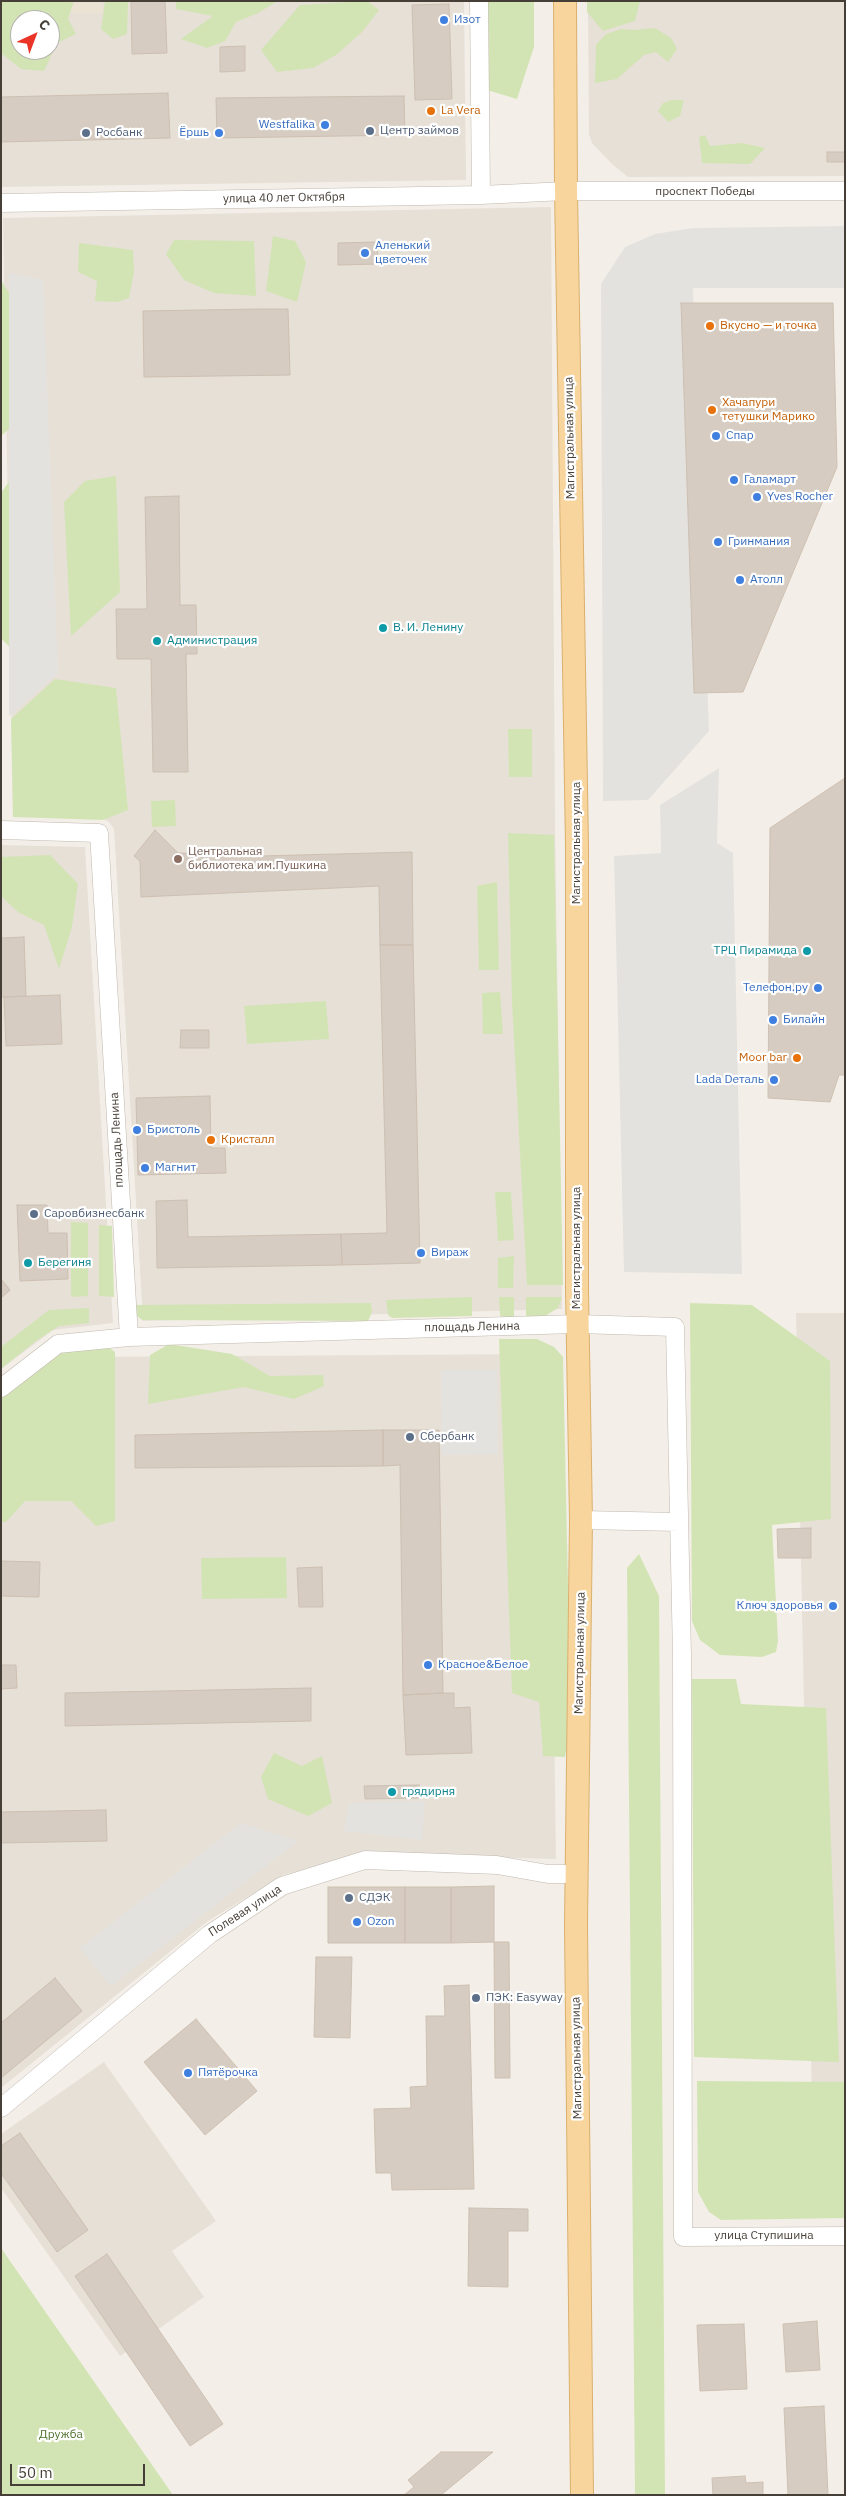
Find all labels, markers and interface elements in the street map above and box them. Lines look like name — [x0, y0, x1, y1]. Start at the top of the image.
north arrow — [10, 10, 60, 60]
place label: Изот — [454, 13, 481, 27]
marker: Изот — [438, 14, 450, 26]
text: С — [35, 15, 54, 34]
place label: La Vera — [441, 104, 481, 118]
marker: La Vera — [425, 105, 437, 117]
place label: Westfalika — [259, 118, 315, 132]
marker: Westfalika — [319, 119, 331, 131]
place label: Центр займов — [380, 124, 459, 138]
marker: Центр займов — [364, 125, 376, 137]
place label: Росбанк — [96, 126, 143, 140]
place label: Ёршь — [179, 126, 209, 140]
marker: Росбанк — [80, 127, 92, 139]
marker: Ёршь — [213, 127, 225, 139]
street label: проспект Победы — [655, 185, 755, 199]
street label: улица 40 лет Октября — [223, 190, 345, 206]
place label: Аленький цветочек — [375, 239, 430, 267]
marker: Аленький цветочек — [359, 247, 371, 259]
place label: Вкусно — и точка — [720, 319, 817, 333]
marker: Вкусно — и точка — [704, 320, 716, 332]
street label: Магистральная улица — [562, 377, 578, 499]
place label: Хачапури тетушки Марико — [722, 396, 815, 424]
marker: Хачапури тетушки Марико — [706, 404, 718, 416]
place label: Спар — [726, 429, 754, 443]
marker: Спар — [710, 430, 722, 442]
place label: Галамарт — [744, 473, 796, 487]
marker: Галамарт — [728, 474, 740, 486]
place label: Yves Rocher — [767, 490, 833, 504]
marker: Yves Rocher — [751, 491, 763, 503]
place label: Гринмания — [728, 535, 790, 549]
marker: Гринмания — [712, 536, 724, 548]
place label: Атолл — [750, 573, 783, 587]
marker: Атолл — [734, 574, 746, 586]
place label: В. И. Ленину — [393, 621, 463, 635]
marker: В. И. Ленину — [377, 622, 389, 634]
place label: Администрация — [167, 634, 257, 648]
marker: Администрация — [151, 635, 163, 647]
street label: Магистральная улица — [570, 782, 584, 904]
place label: Центральная библиотека им.Пушкина — [188, 845, 326, 873]
marker: Центральная библиотека им.Пушкина — [172, 853, 184, 865]
place label: ТРЦ Пирамида — [714, 944, 797, 958]
marker: ТРЦ Пирамида — [801, 945, 813, 957]
place label: Телефон.ру — [743, 981, 808, 995]
marker: Телефон.ру — [812, 982, 824, 994]
place label: Билайн — [783, 1013, 825, 1027]
marker: Билайн — [767, 1014, 779, 1026]
place label: Moor bar — [739, 1051, 787, 1065]
marker: Moor bar — [791, 1052, 803, 1064]
place label: Lada Dеталь — [696, 1073, 764, 1087]
marker: Lada Dеталь — [768, 1074, 780, 1086]
street label: площадь Ленина — [107, 1092, 127, 1188]
place label: Бристоль — [147, 1123, 200, 1137]
marker: Бристоль — [131, 1124, 143, 1136]
place label: Кристалл — [221, 1133, 275, 1147]
marker: Кристалл — [205, 1134, 217, 1146]
place label: Магнит — [155, 1161, 196, 1175]
marker: Магнит — [139, 1162, 151, 1174]
street label: Магистральная улица — [570, 1187, 584, 1309]
place label: Саровбизнесбанк — [44, 1207, 145, 1221]
marker: Саровбизнесбанк — [28, 1208, 40, 1220]
place label: Вираж — [431, 1246, 468, 1260]
marker: Вираж — [415, 1247, 427, 1259]
place label: Берегиня — [38, 1256, 92, 1270]
marker: Берегиня — [22, 1257, 34, 1269]
street label: площадь Ленина — [424, 1319, 520, 1335]
place label: Сбербанк — [420, 1430, 475, 1444]
marker: Сбербанк — [404, 1431, 416, 1443]
street label: Магистральная улица — [572, 1592, 588, 1714]
place label: Ключ здоровья — [737, 1599, 823, 1613]
marker: Ключ здоровья — [827, 1600, 839, 1612]
place label: Красное&Белое — [438, 1658, 528, 1672]
marker: Красное&Белое — [422, 1659, 434, 1671]
place label: грядирня — [402, 1785, 455, 1799]
marker: грядирня — [386, 1786, 398, 1798]
street label: Полевая улица — [206, 1882, 284, 1940]
place label: СДЭК — [359, 1891, 391, 1905]
marker: СДЭК — [343, 1892, 355, 1904]
place label: Ozon — [367, 1915, 394, 1929]
marker: Ozon — [351, 1916, 363, 1928]
place label: ПЭК: Easyway — [486, 1991, 563, 2005]
marker: ПЭК: Easyway — [470, 1992, 482, 2004]
street label: Магистральная улица — [569, 1997, 585, 2119]
place label: Пятёрочка — [198, 2066, 258, 2080]
marker: Пятёрочка — [182, 2067, 194, 2079]
street label: улица Ступишина — [714, 2229, 814, 2243]
park label: Дружба — [39, 2428, 83, 2442]
scale bar — [12, 2454, 148, 2486]
text: 50 m — [18, 2463, 53, 2482]

